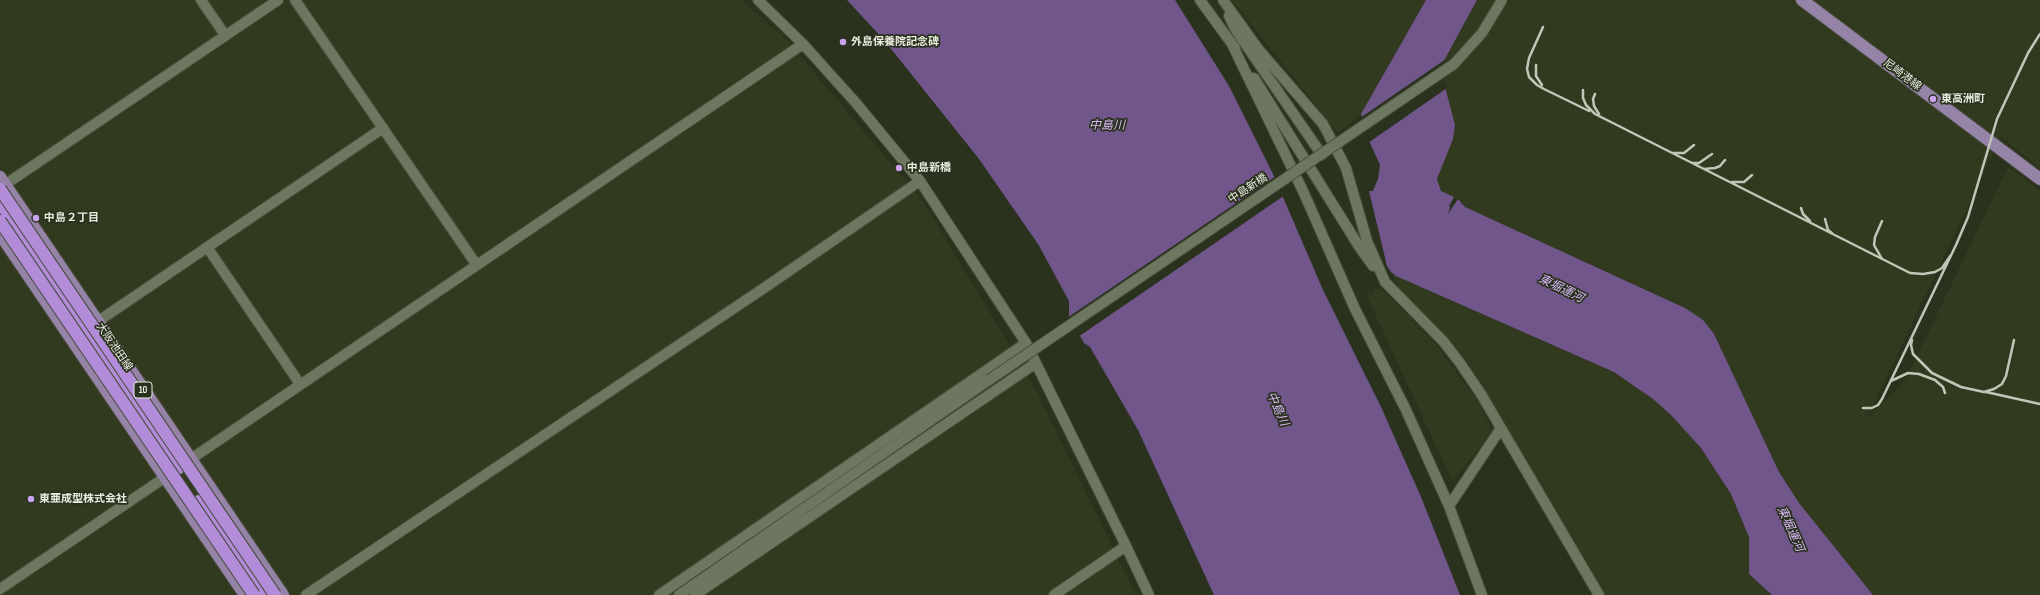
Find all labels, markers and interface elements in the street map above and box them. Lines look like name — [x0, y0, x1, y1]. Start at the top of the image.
place label: 外島保養院記念碑 — [851, 35, 939, 49]
marker: 外島保養院記念碑 — [838, 37, 848, 47]
street label: 尼崎港線 — [1880, 56, 1924, 94]
place label: 東高洲町 — [1941, 92, 1985, 106]
marker: 東高洲町 — [1928, 94, 1938, 104]
water label: 中島川 — [1089, 119, 1125, 133]
place label: 中島新橋 — [907, 161, 951, 175]
marker: 中島新橋 — [894, 163, 904, 173]
street label: 中島新橋 — [1226, 171, 1270, 207]
place label: 中島２丁目 — [44, 211, 99, 225]
marker: 中島２丁目 — [31, 213, 41, 223]
water label: 東堀運河 — [1536, 272, 1586, 306]
street label: 大阪池田線 — [93, 321, 135, 373]
road number: 10 — [134, 382, 152, 398]
water label: 中島川 — [1263, 390, 1291, 428]
place label: 東亜成型株式会社 — [39, 492, 127, 506]
marker: 東亜成型株式会社 — [26, 494, 36, 504]
water label: 東堀運河 — [1774, 504, 1806, 554]

